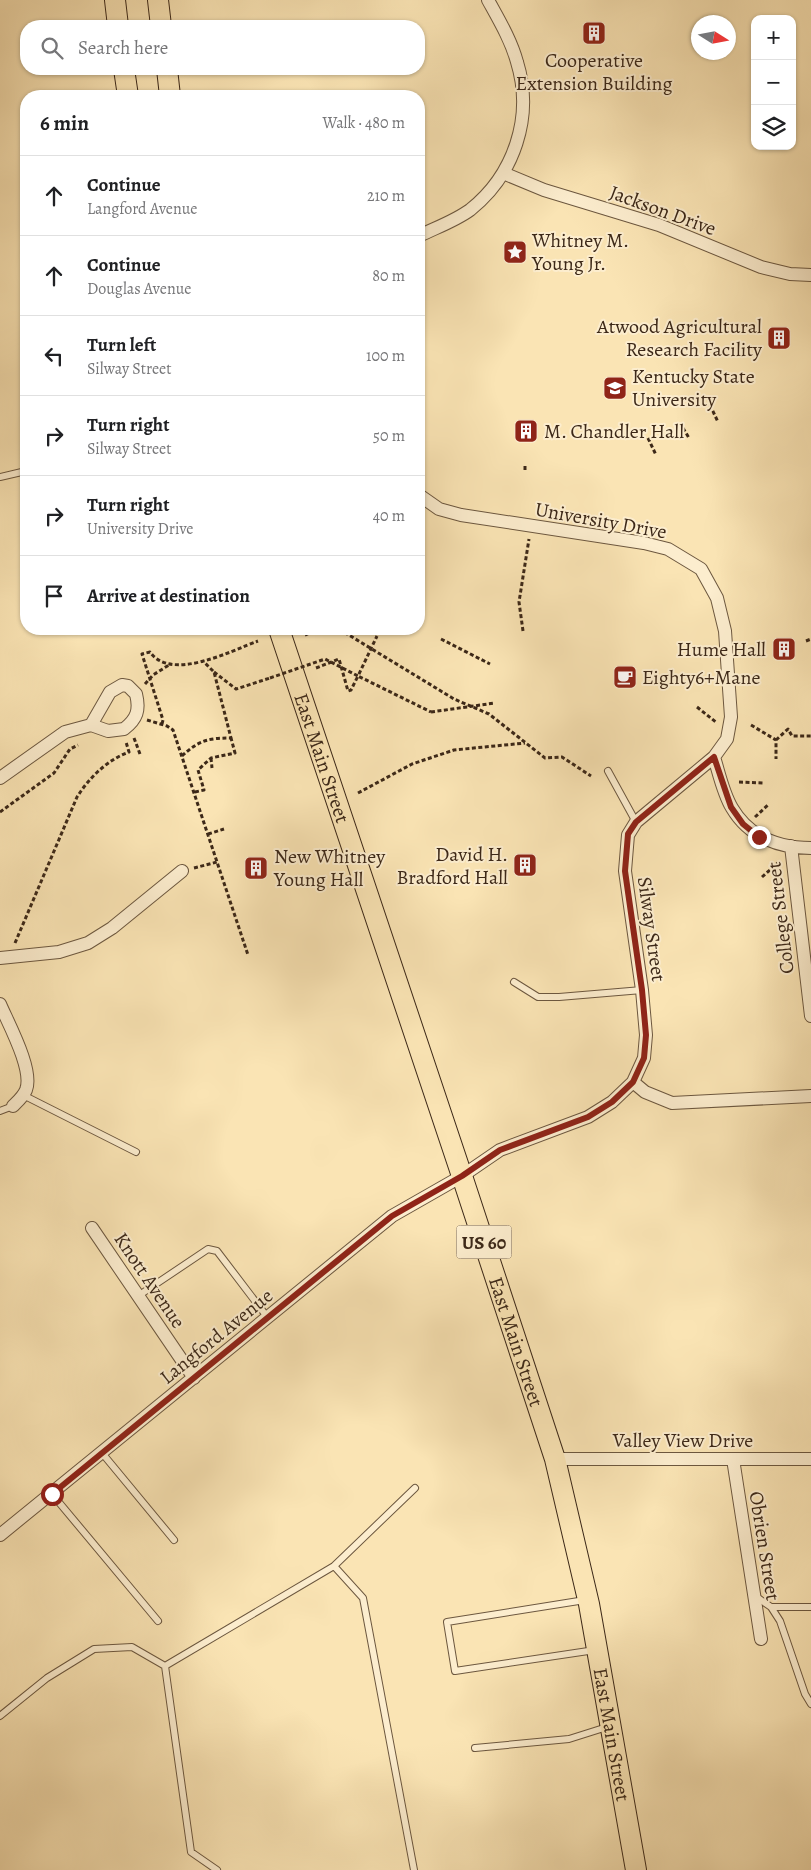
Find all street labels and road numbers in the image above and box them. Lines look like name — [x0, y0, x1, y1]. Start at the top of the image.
street label: Jackson Drive — [606, 179, 720, 242]
street label: University Drive — [533, 496, 669, 545]
street label: East Main Street — [287, 690, 356, 827]
street label: College Street — [760, 860, 801, 976]
street label: Silway Street — [631, 875, 672, 984]
road number: US 60 — [456, 1226, 512, 1258]
street label: Knott Avenue — [108, 1227, 192, 1334]
street label: East Main Street — [482, 1273, 550, 1410]
street label: Langford Avenue — [154, 1282, 279, 1390]
street label: Valley View Drive — [612, 1427, 753, 1454]
street label: Obrien Street — [743, 1489, 787, 1603]
street label: East Main Street — [586, 1665, 637, 1804]

